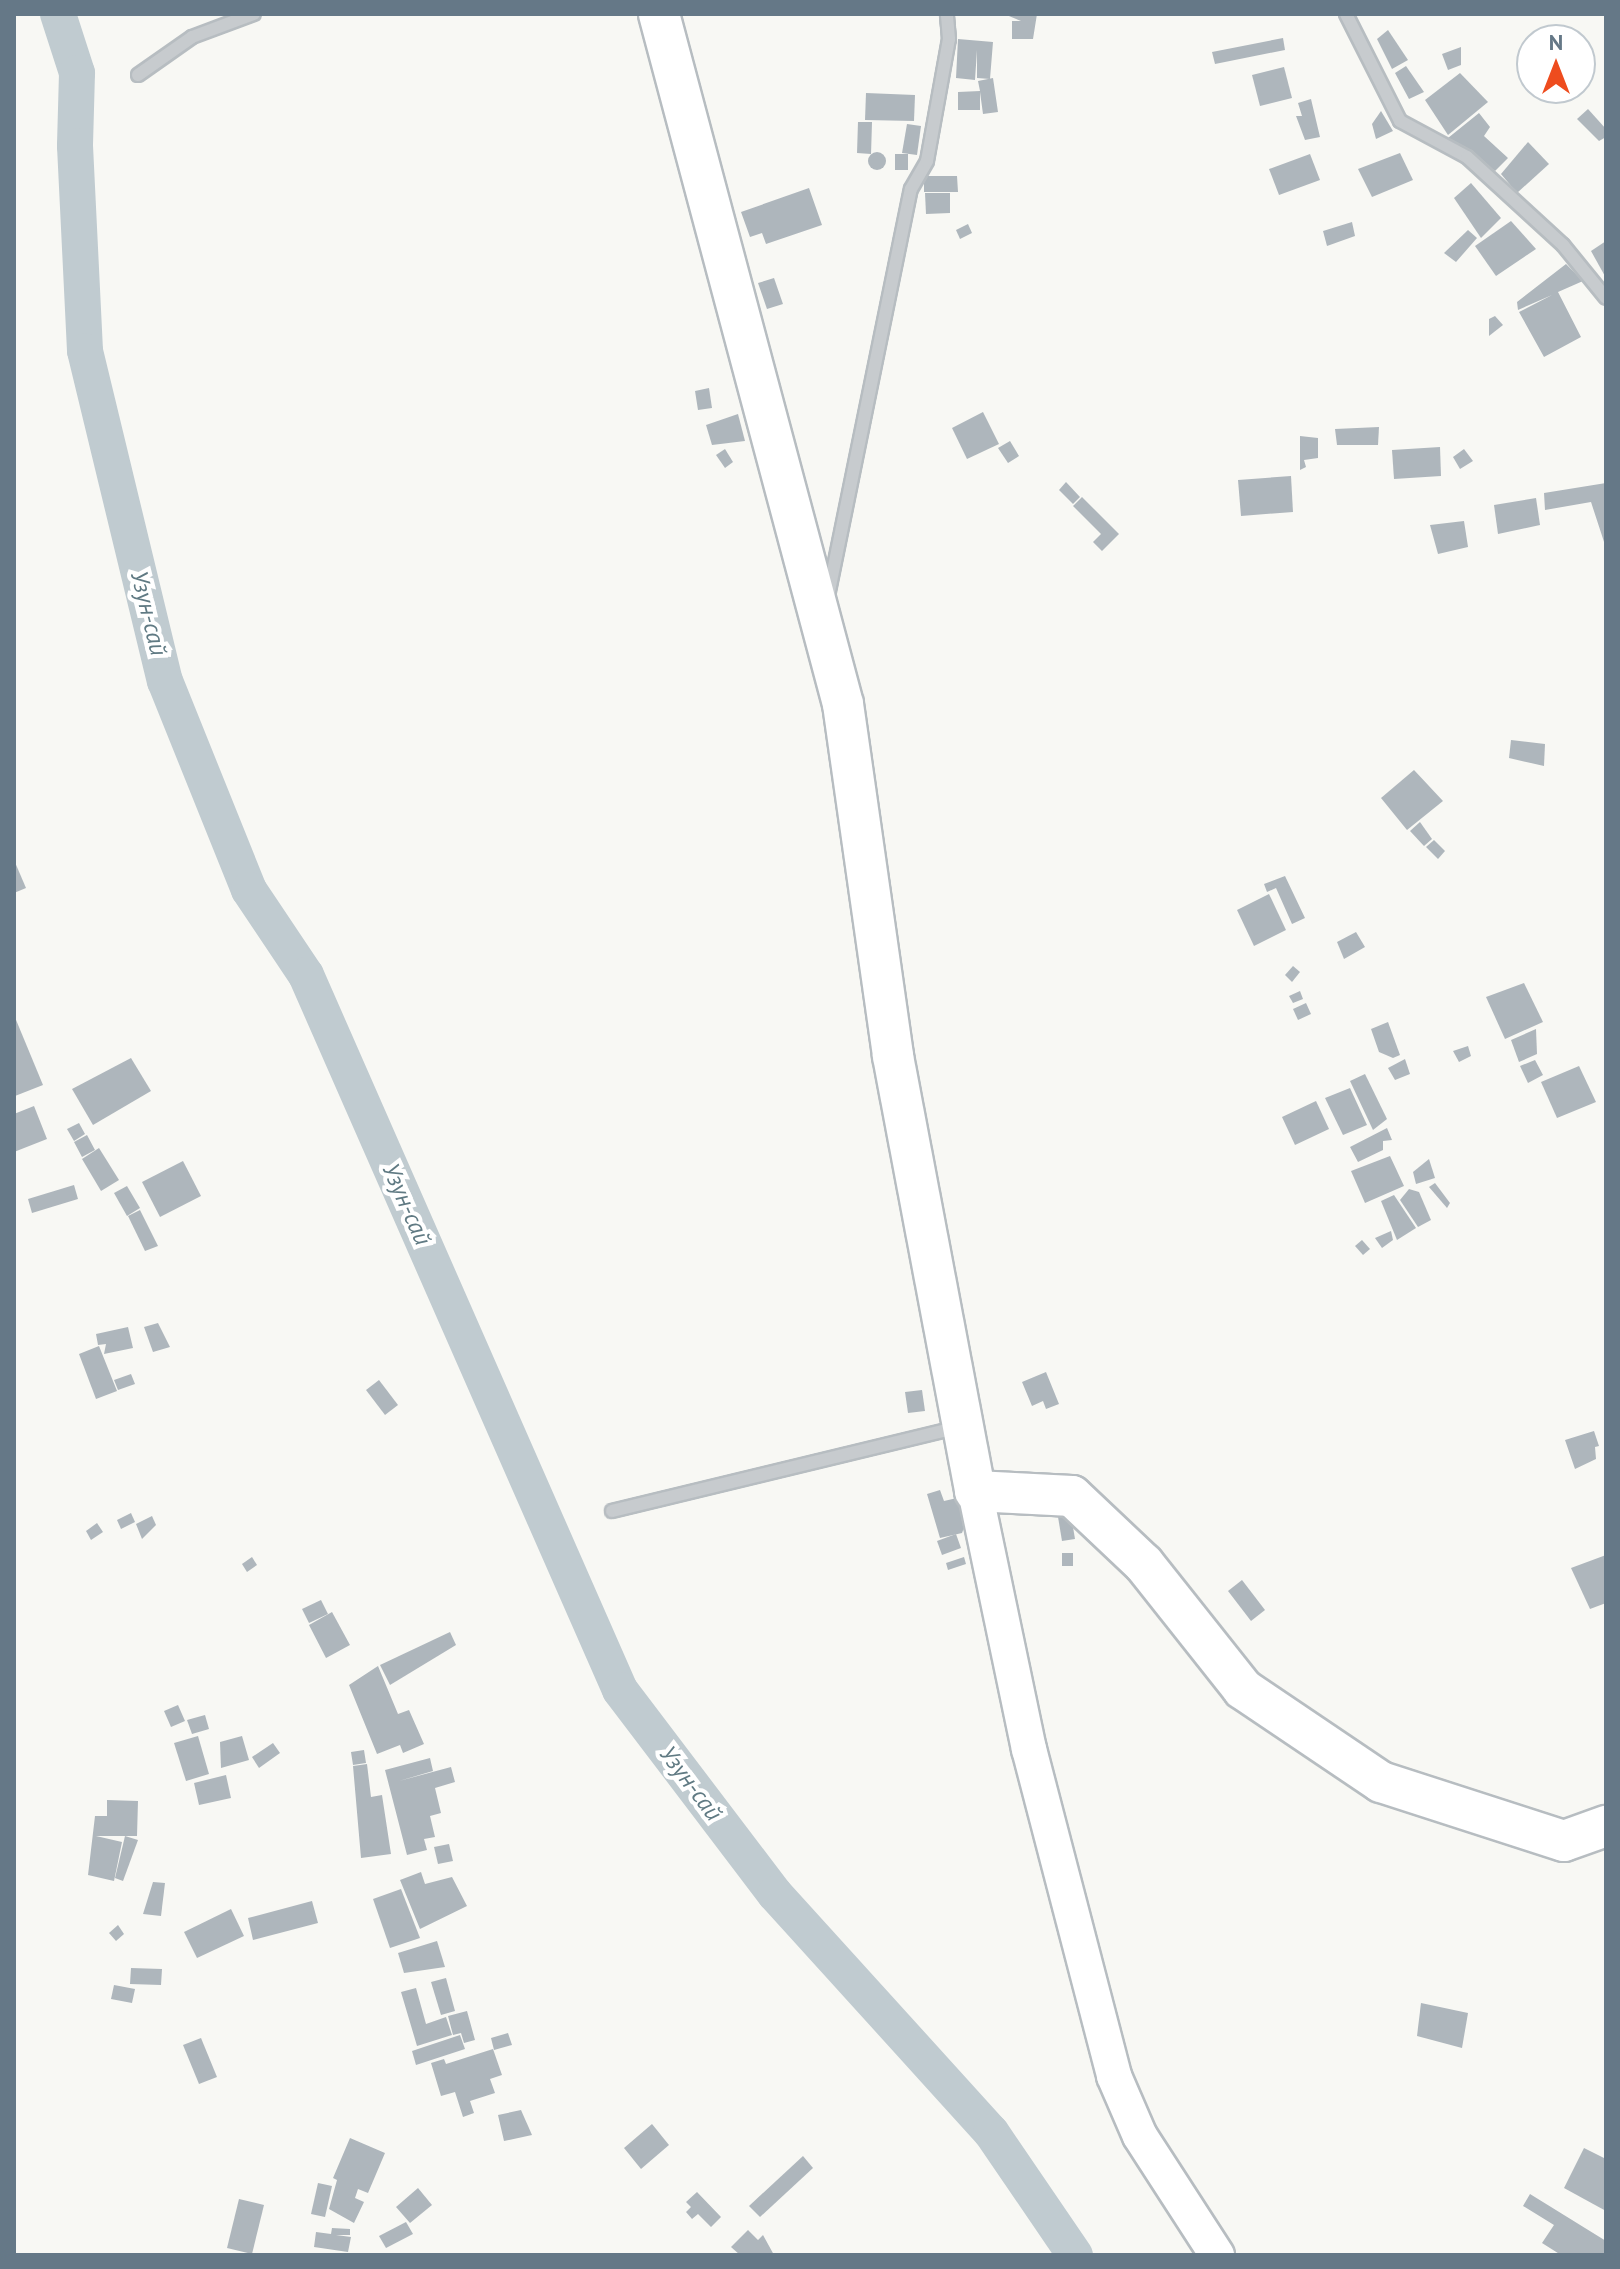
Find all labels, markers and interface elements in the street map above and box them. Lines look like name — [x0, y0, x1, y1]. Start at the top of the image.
north arrow — [1516, 24, 1596, 104]
text: N — [1549, 28, 1563, 56]
water label: Узун-сай — [125, 568, 173, 658]
water label: Узун-сай — [376, 1159, 438, 1249]
water label: Узун-сай — [653, 1740, 729, 1826]

